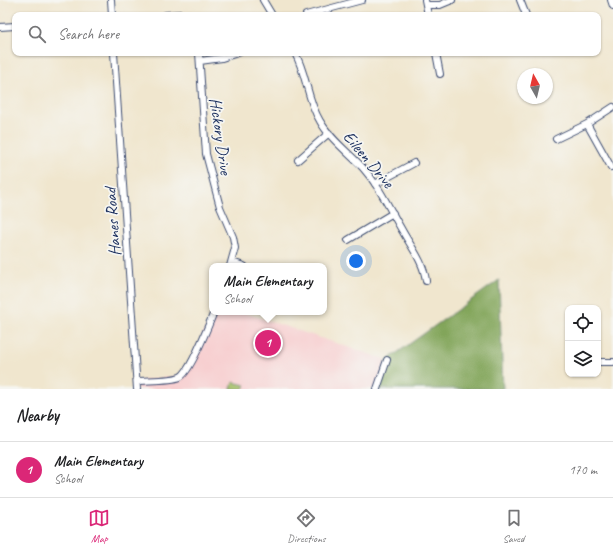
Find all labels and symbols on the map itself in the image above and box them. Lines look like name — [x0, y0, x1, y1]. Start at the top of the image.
north arrow — [517, 68, 553, 104]
street label: Hickory Drive — [205, 96, 236, 177]
street label: Eileen Drive — [339, 126, 400, 193]
street label: Hanes Road — [99, 185, 125, 257]
your location — [346, 251, 366, 271]
pin: 1 — [255, 328, 281, 358]

